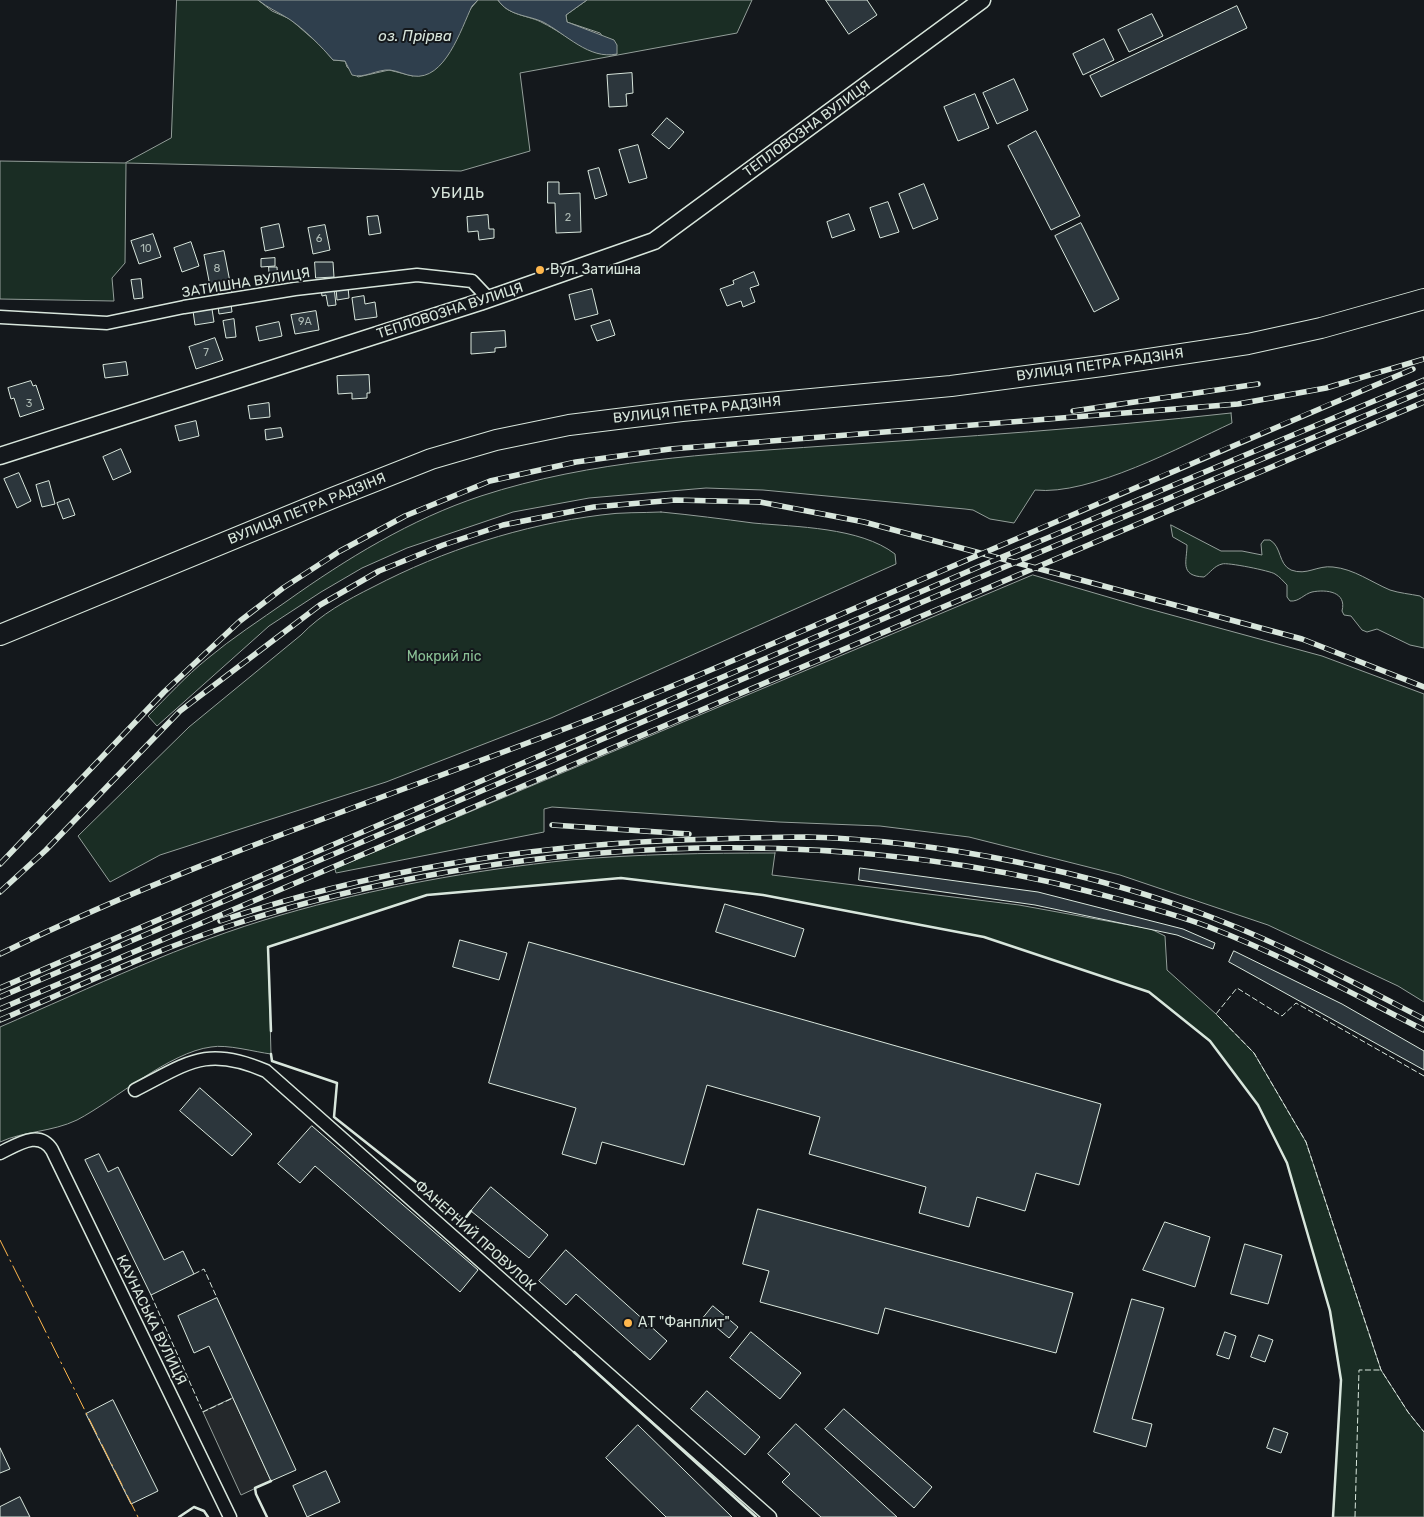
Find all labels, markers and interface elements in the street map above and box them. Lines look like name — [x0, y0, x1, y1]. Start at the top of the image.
water label: оз. Прірва — [378, 28, 452, 46]
street label: ТЕПЛОВОЗНА ВУЛИЦЯ — [740, 77, 874, 181]
district label: УБИДЬ — [430, 185, 486, 203]
house number: 2 — [565, 211, 571, 225]
house number: 6 — [316, 232, 322, 246]
house number: 10 — [140, 242, 152, 256]
house number: 8 — [214, 262, 220, 276]
place label: Вул. Затишна — [550, 262, 641, 278]
marker: Вул. Затишна — [534, 264, 546, 276]
street label: ЗАТИШНА ВУЛИЦЯ — [181, 265, 311, 301]
street label: ТЕПЛОВОЗНА ВУЛИЦЯ — [375, 279, 525, 343]
house number: 9А — [298, 315, 312, 329]
street label: ВУЛИЦЯ ПЕТРА РАДЗІНЯ — [1015, 345, 1185, 385]
house number: 7 — [203, 346, 209, 360]
street label: ВУЛИЦЯ ПЕТРА РАДЗІНЯ — [612, 393, 782, 427]
house number: 3 — [26, 397, 32, 411]
street label: ВУЛИЦЯ ПЕТРА РАДЗІНЯ — [226, 470, 388, 548]
park label: Мокрий ліс — [407, 649, 481, 665]
street label: ФАНЕРНИЙ ПРОВУЛОК — [411, 1177, 539, 1295]
street label: КАУНАСЬКА ВУЛИЦЯ — [112, 1252, 190, 1388]
place label: АТ "Фанплит" — [638, 1315, 730, 1331]
marker: АТ "Фанплит" — [622, 1317, 634, 1329]

